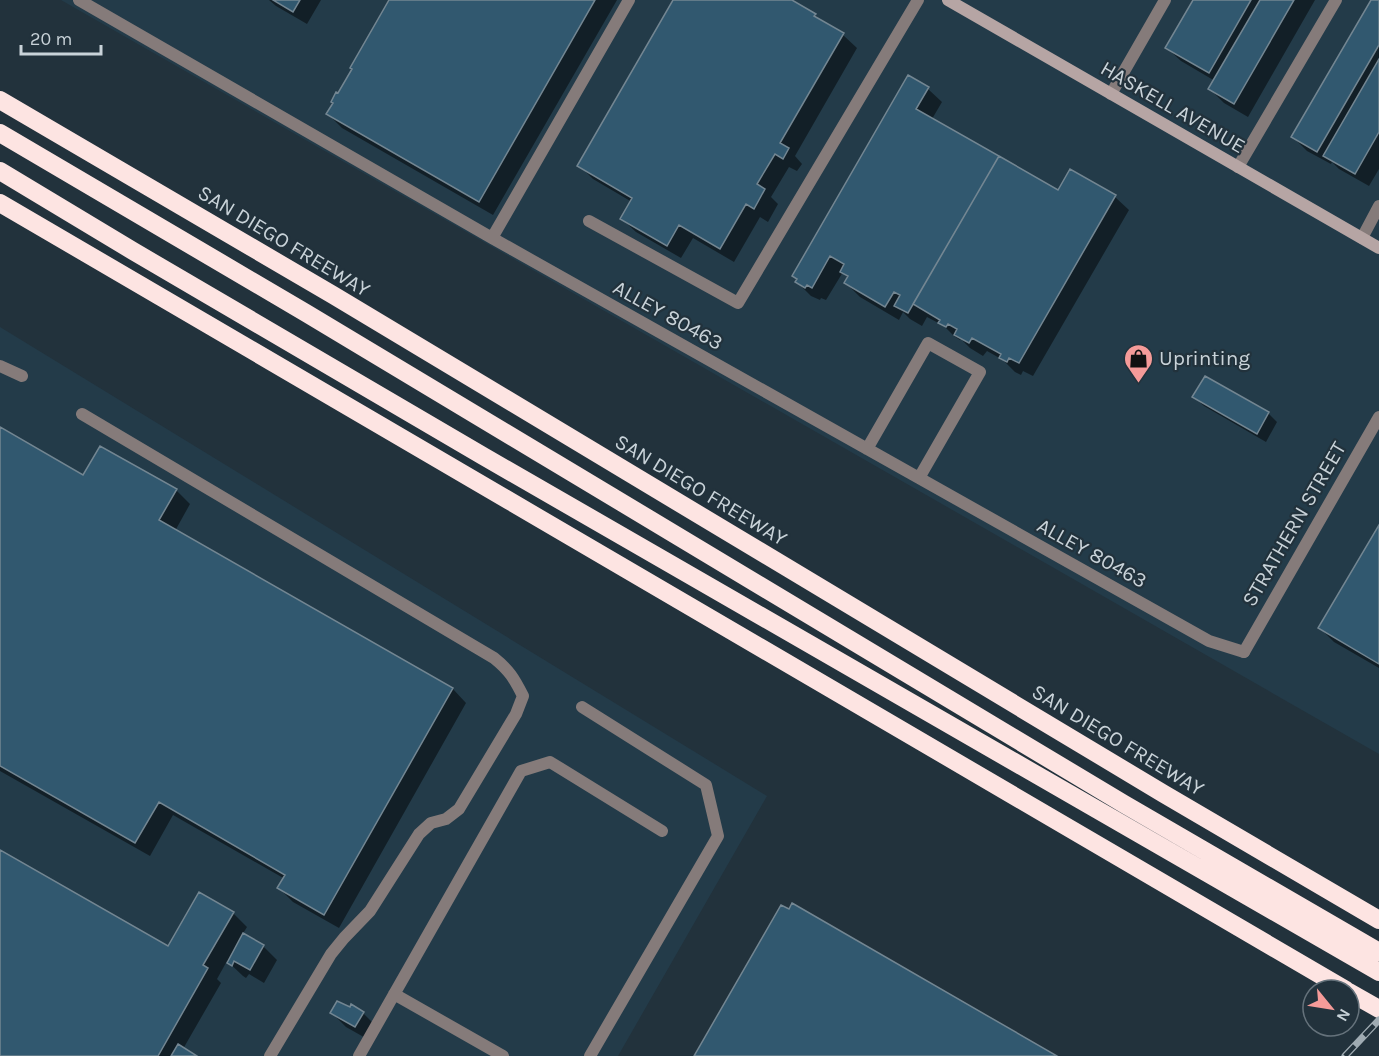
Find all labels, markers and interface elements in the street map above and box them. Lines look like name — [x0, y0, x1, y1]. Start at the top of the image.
scale bar — [21, 18, 100, 56]
text: 20 m — [30, 28, 72, 50]
street label: HASKELL AVENUE — [1096, 56, 1250, 158]
street label: SAN DIEGO FREEWAY — [194, 180, 375, 302]
street label: ALLEY 80463 — [609, 275, 727, 355]
shop icon: Uprinting — [1122, 342, 1154, 384]
place label: Uprinting — [1159, 346, 1250, 370]
street label: SAN DIEGO FREEWAY — [611, 429, 792, 551]
street label: STRATHERN STREET — [1237, 437, 1351, 611]
street label: ALLEY 80463 — [1033, 513, 1151, 593]
street label: SAN DIEGO FREEWAY — [1028, 679, 1209, 801]
north arrow — [1301, 978, 1361, 1038]
text: N — [1332, 1006, 1355, 1025]

